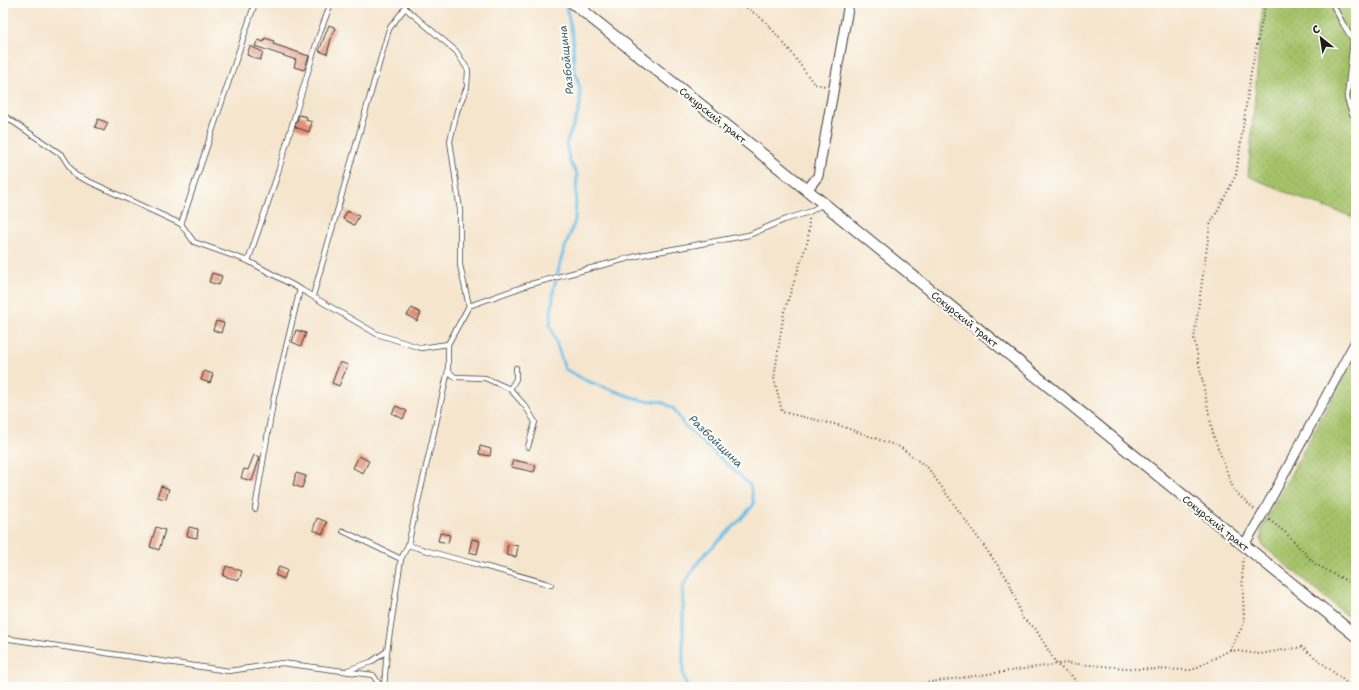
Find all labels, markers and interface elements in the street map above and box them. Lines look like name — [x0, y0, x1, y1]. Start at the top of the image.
north arrow — [1301, 18, 1341, 58]
text: С — [1310, 21, 1323, 38]
water label: Разбойщина — [555, 24, 578, 95]
street label: Сокурский тракт — [677, 84, 749, 147]
street label: Сокурский тракт — [929, 288, 1001, 351]
water label: Разбойщина — [685, 412, 746, 471]
street label: Сокурский тракт — [1180, 492, 1252, 555]

